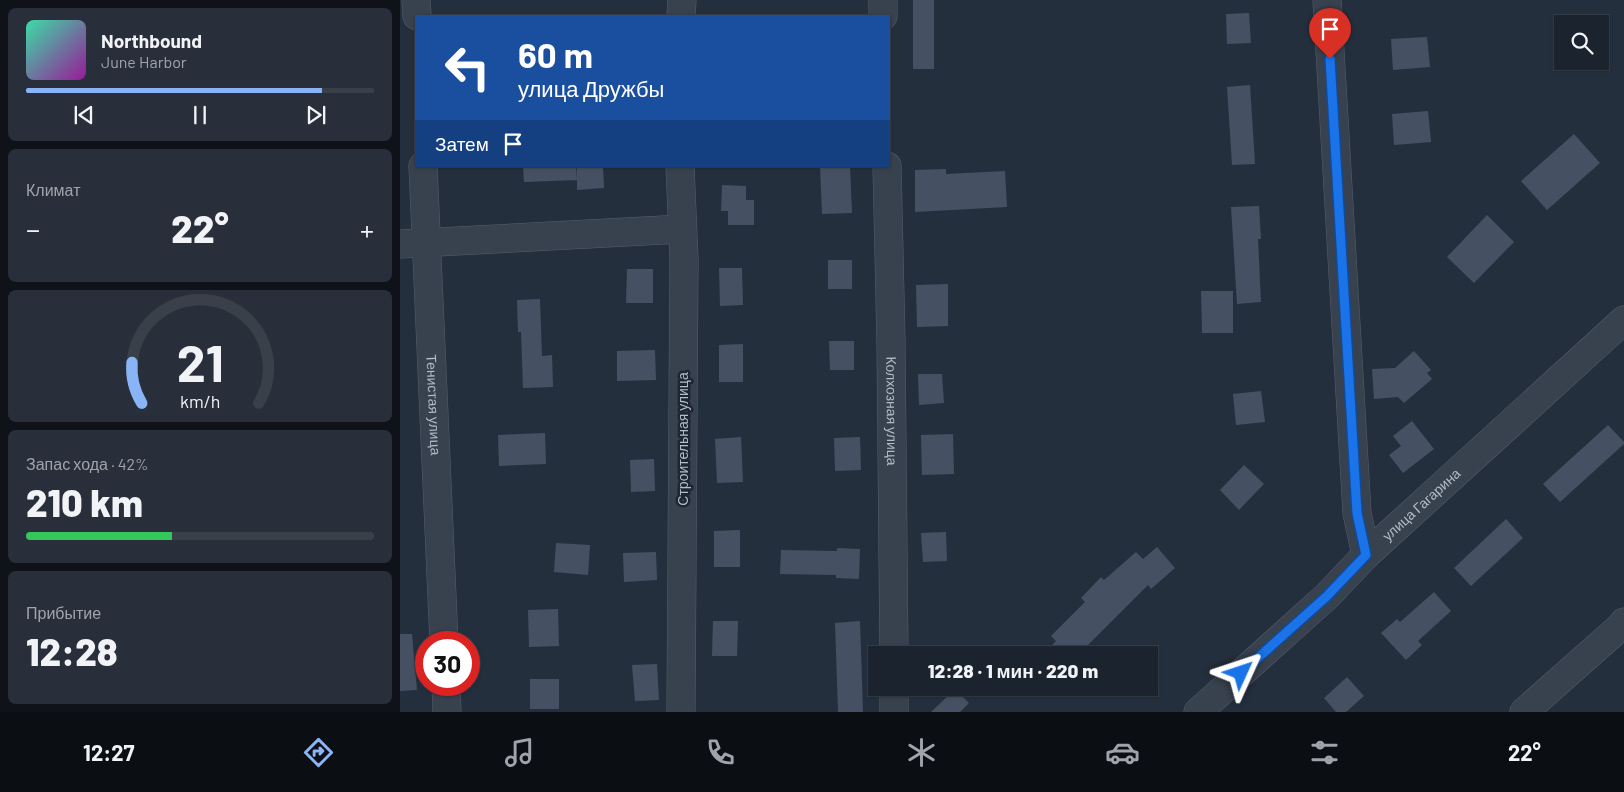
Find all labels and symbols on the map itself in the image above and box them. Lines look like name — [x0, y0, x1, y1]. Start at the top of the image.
pin — [1309, 8, 1351, 59]
street label: Тенистая улица — [423, 354, 445, 456]
street label: Колхозная улица — [883, 356, 901, 466]
street label: Строительная улица — [674, 372, 691, 506]
street label: улица Гагарина — [1378, 464, 1464, 544]
speed limit sign: 30 — [415, 631, 480, 696]
position arrow — [1214, 646, 1266, 698]

